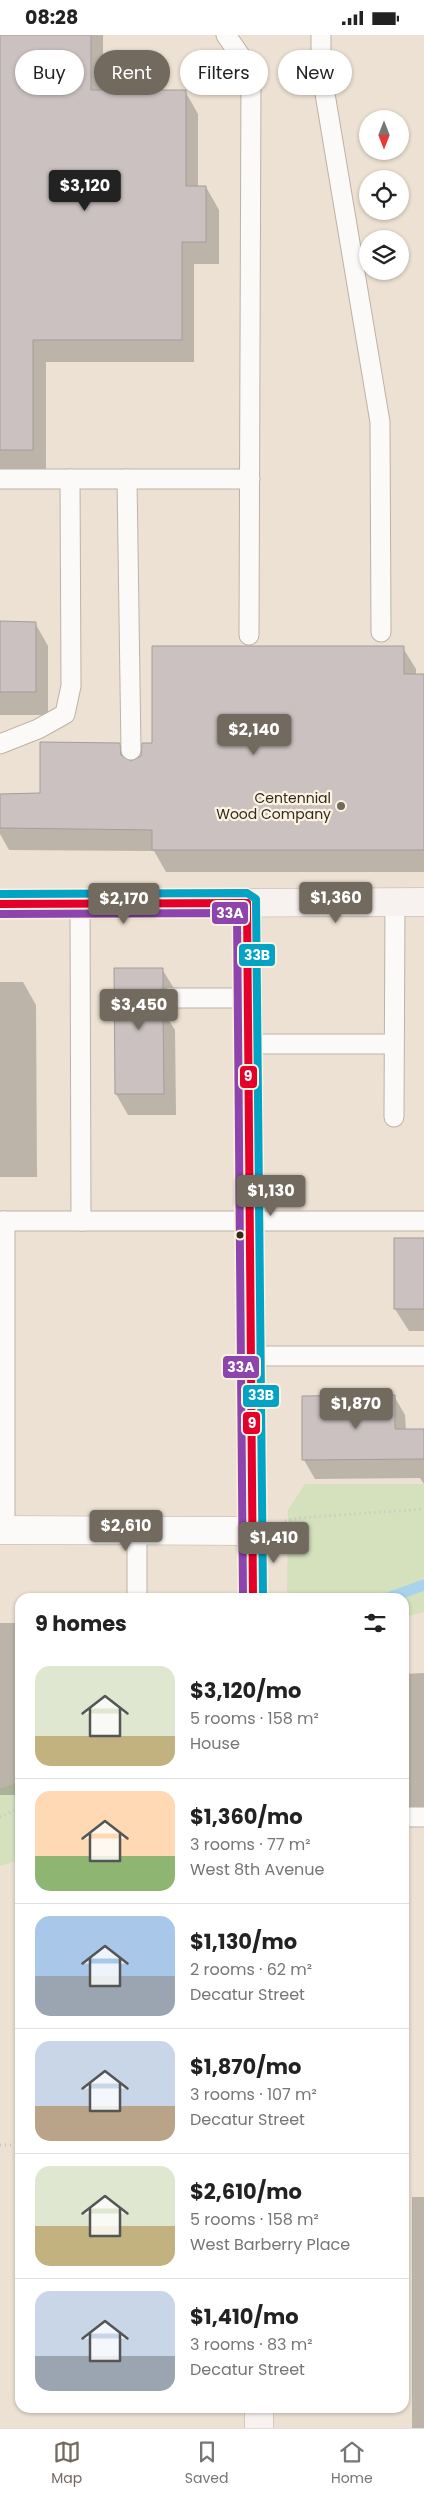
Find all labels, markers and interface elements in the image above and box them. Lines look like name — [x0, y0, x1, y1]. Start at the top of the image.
text: 08:28 — [25, 4, 78, 31]
chip: Buy — [15, 50, 84, 95]
chip: Rent — [94, 50, 170, 95]
chip: Filters — [180, 50, 268, 95]
chip: New — [278, 50, 352, 95]
north arrow — [359, 110, 409, 160]
map controls — [359, 110, 409, 280]
pin: $3,120 — [44, 169, 126, 212]
button: locate — [359, 170, 409, 220]
text: $3,120 — [60, 174, 110, 197]
button: layers — [359, 230, 409, 280]
pin: $2,140 — [213, 713, 295, 756]
text: $2,140 — [228, 718, 280, 741]
place label: Centennial Wood Company — [216, 788, 331, 824]
marker: Centennial Wood Company — [335, 800, 347, 812]
pin: $1,360 — [295, 881, 377, 924]
pin: $2,170 — [83, 883, 165, 925]
text: $1,360 — [310, 886, 362, 909]
text: $2,170 — [99, 887, 149, 910]
line badge: 33A — [211, 901, 249, 925]
text: 33A — [216, 903, 244, 923]
line badge: 33B — [238, 943, 276, 967]
text: 33B — [244, 945, 270, 965]
pin: $3,450 — [98, 989, 180, 1031]
text: $3,450 — [111, 993, 167, 1016]
line badge: 9 — [239, 1065, 258, 1089]
text: 9 — [244, 1066, 252, 1086]
pin: $1,130 — [230, 1175, 312, 1217]
text: $1,130 — [247, 1179, 295, 1202]
unlabelled marker — [235, 1230, 245, 1240]
line badge: 33A — [222, 1355, 260, 1379]
text: 33A — [227, 1357, 255, 1377]
line badge: 33B — [242, 1384, 280, 1408]
text: 33B — [248, 1385, 274, 1405]
pin: $1,870 — [315, 1387, 397, 1430]
text: $1,870 — [331, 1392, 381, 1415]
line badge: 9 — [242, 1411, 261, 1435]
text: 9 — [248, 1413, 256, 1433]
pin: $2,610 — [85, 1509, 167, 1552]
text: $2,610 — [101, 1514, 151, 1537]
pin: $1,410 — [233, 1521, 315, 1564]
text: $1,410 — [250, 1526, 298, 1549]
text: 9 homes — [35, 1609, 127, 1638]
icon: filters — [361, 1609, 389, 1637]
text: $3,120/mo — [190, 1676, 301, 1705]
icon: home — [75, 1686, 135, 1746]
text: 5 rooms · 158 m² — [190, 1707, 319, 1730]
text: House — [190, 1732, 240, 1755]
text: $1,360/mo — [190, 1802, 303, 1831]
icon: home — [75, 1811, 135, 1871]
text: 3 rooms · 77 m² — [190, 1833, 310, 1856]
text: West 8th Avenue — [190, 1858, 325, 1881]
text: $1,130/mo — [190, 1927, 297, 1956]
icon: home — [75, 1936, 135, 1996]
text: 2 rooms · 62 m² — [190, 1958, 312, 1981]
text: Decatur Street — [190, 1983, 305, 2006]
text: $1,870/mo — [190, 2052, 301, 2081]
icon: home — [75, 2061, 135, 2121]
text: 3 rooms · 107 m² — [190, 2083, 317, 2106]
text: Decatur Street — [190, 2108, 305, 2131]
text: $2,610/mo — [190, 2177, 302, 2206]
icon: home — [75, 2186, 135, 2246]
text: 5 rooms · 158 m² — [190, 2208, 319, 2231]
text: West Barberry Place — [190, 2233, 350, 2256]
text: $1,410/mo — [190, 2302, 299, 2331]
icon: home — [75, 2311, 135, 2371]
text: 3 rooms · 83 m² — [190, 2333, 312, 2356]
text: Decatur Street — [190, 2358, 305, 2381]
tab: Map — [51, 2438, 82, 2489]
tab: Saved — [185, 2438, 228, 2489]
tab: Home — [331, 2438, 373, 2489]

